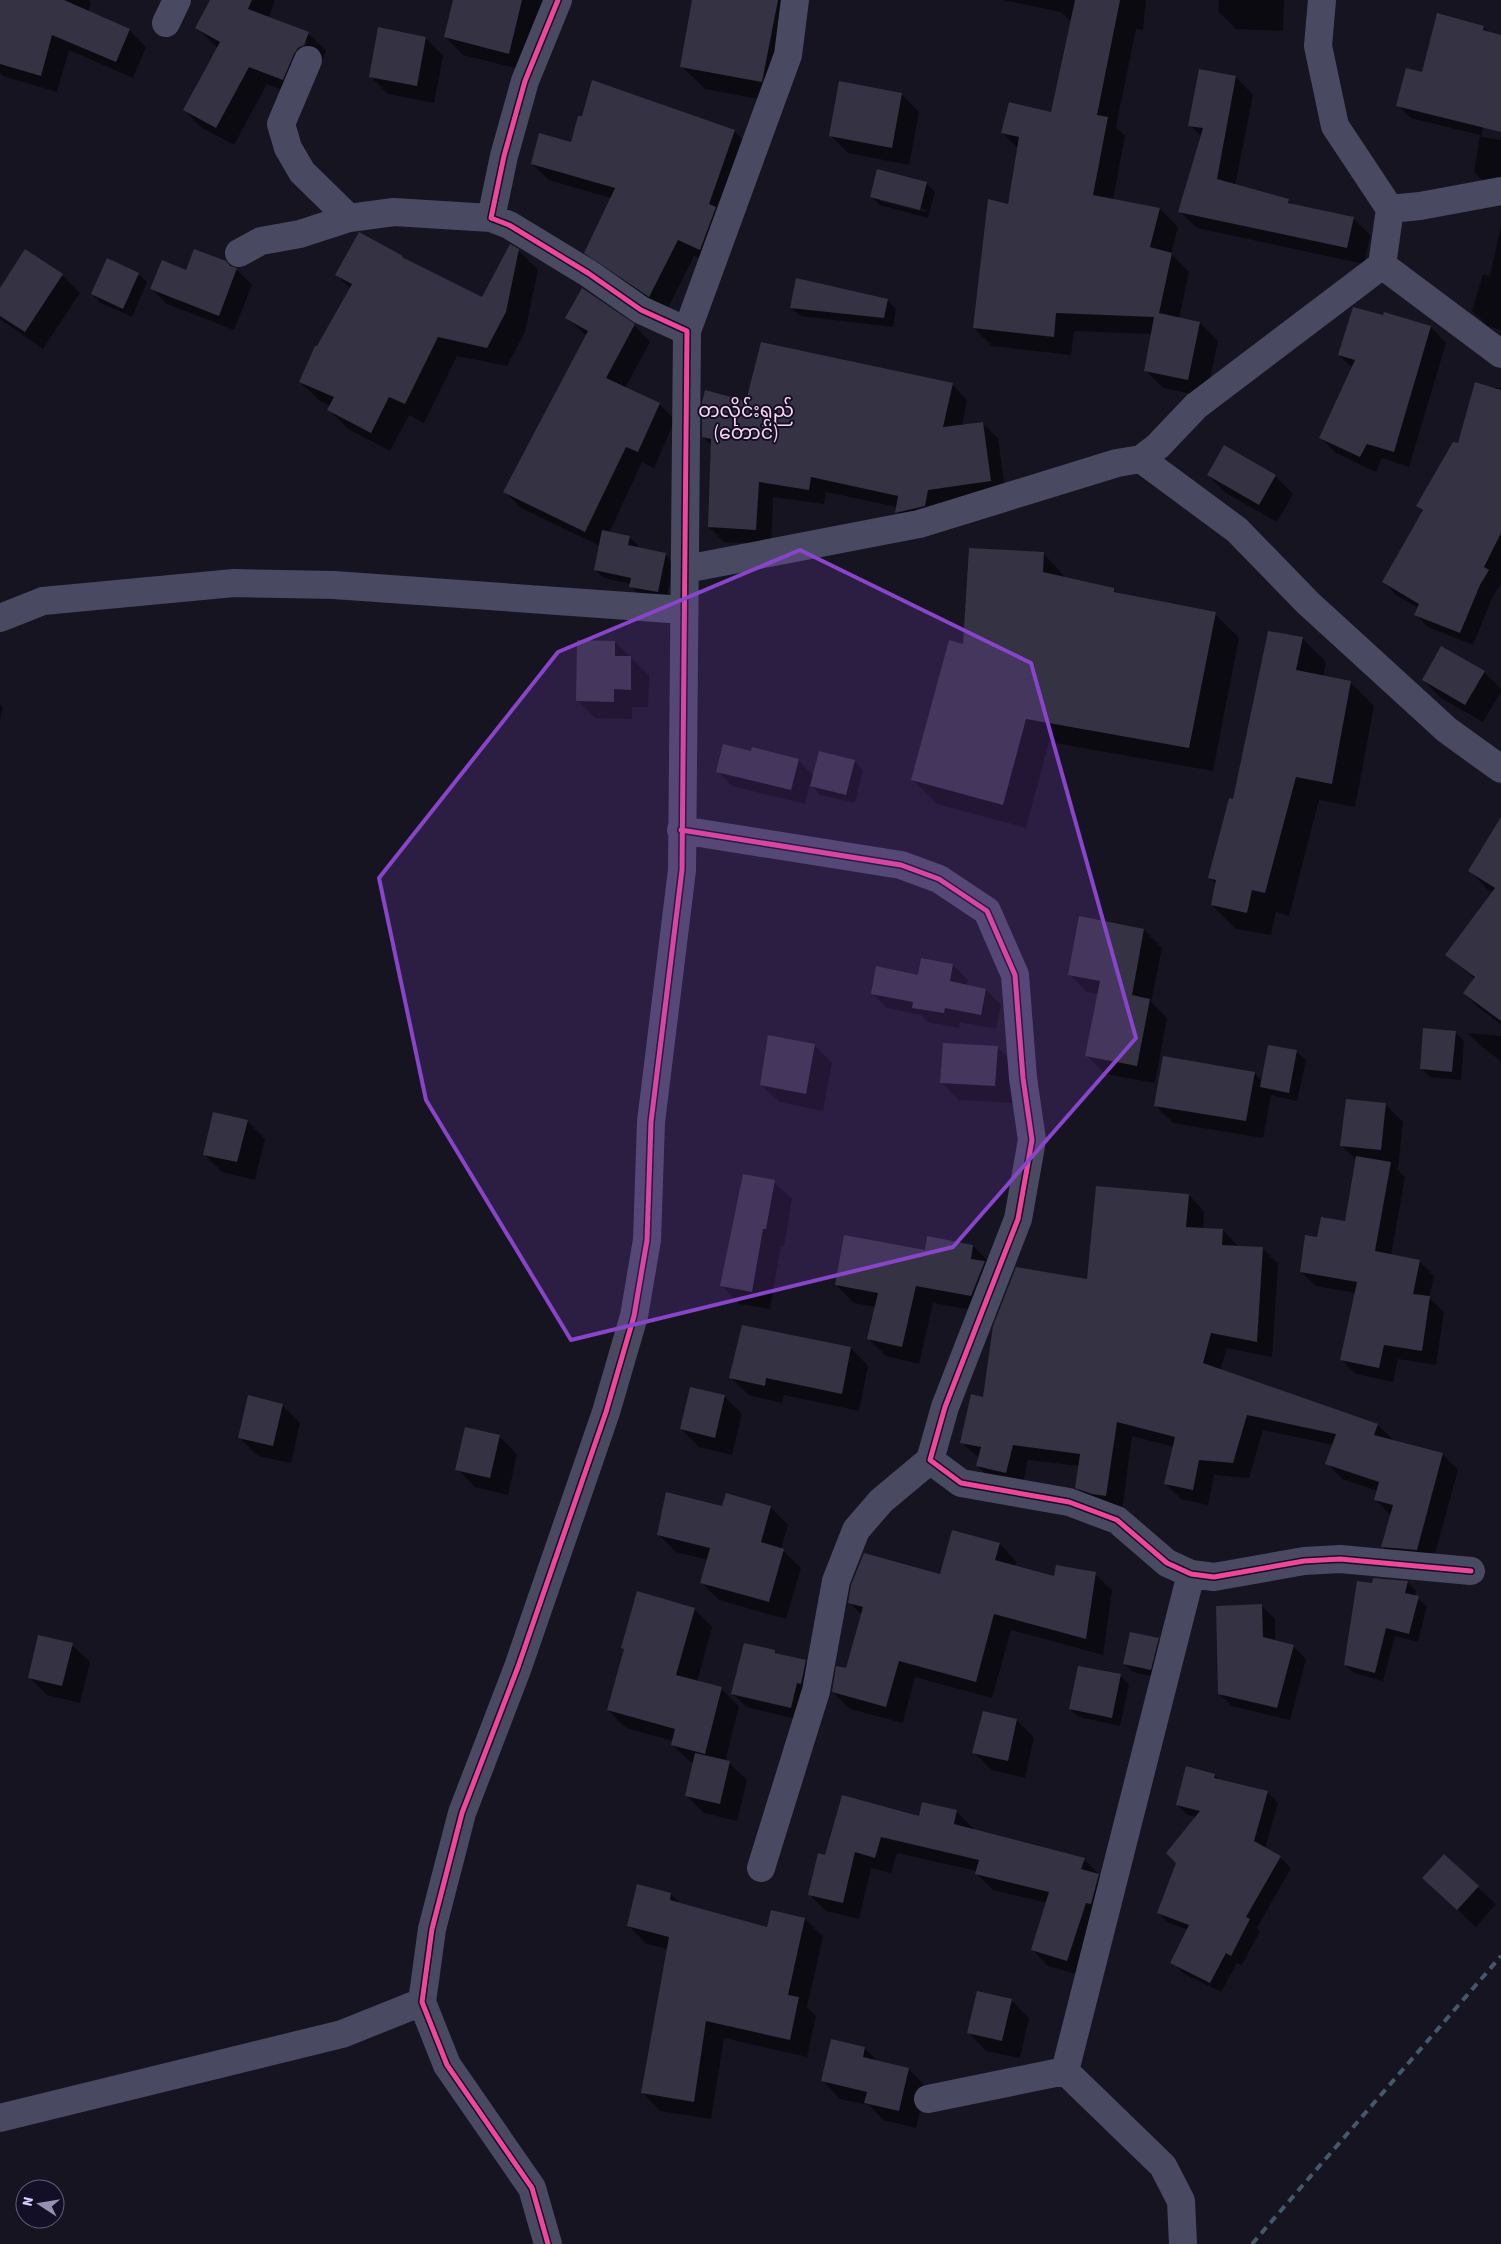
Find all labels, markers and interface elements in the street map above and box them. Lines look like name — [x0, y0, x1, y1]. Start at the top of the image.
district label: တလိုင်းရှည် (တောင်) — [698, 396, 794, 447]
north arrow — [15, 2179, 65, 2229]
text: N — [18, 2195, 39, 2208]

